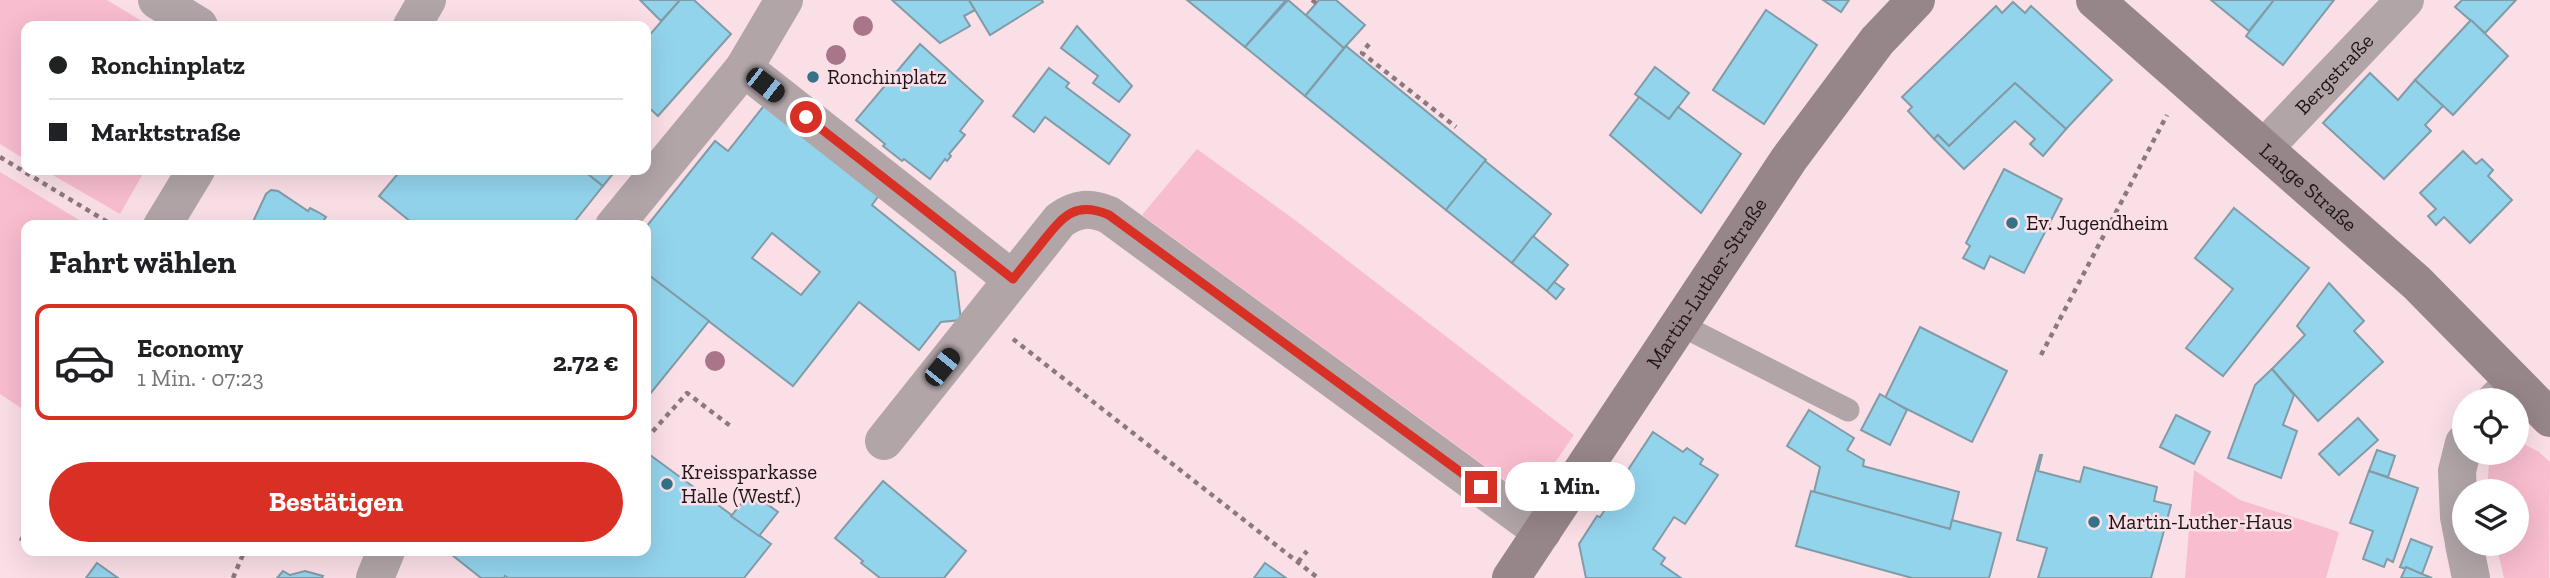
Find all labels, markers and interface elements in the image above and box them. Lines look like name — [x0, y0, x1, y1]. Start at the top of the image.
street label: Bergstraße — [2290, 28, 2378, 120]
text: Ronchinplatz — [91, 49, 245, 81]
car — [742, 64, 789, 106]
place label: Ronchinplatz — [827, 64, 947, 89]
marker: Ronchinplatz — [805, 69, 821, 85]
route start — [790, 101, 822, 133]
text: Marktstraße — [91, 116, 241, 148]
street label: Lange Straße — [2255, 138, 2363, 237]
street label: Martin-Luther-Straße — [1641, 193, 1772, 373]
place label: Ev. Jugendheim — [2026, 210, 2168, 235]
marker: Ev. Jugendheim — [2004, 215, 2020, 231]
text: Fahrt wählen — [49, 243, 236, 281]
icon: car — [53, 331, 116, 394]
text: Economy — [137, 332, 243, 364]
car — [921, 344, 964, 390]
text: 2.72 € — [553, 346, 619, 378]
text: 1 Min. · 07:23 — [137, 364, 264, 392]
map controls — [2452, 388, 2529, 556]
button: locate — [2452, 388, 2529, 465]
place label: Kreissparkasse Halle (Westf.) — [681, 459, 817, 508]
button: Bestätigen — [49, 462, 623, 542]
callout: 1 Min. — [1506, 462, 1635, 512]
route end — [1465, 471, 1497, 503]
text: 1 Min. — [1540, 472, 1600, 500]
marker: Kreissparkasse Halle (Westf.) — [659, 476, 675, 492]
button: layers — [2452, 479, 2529, 556]
place label: Martin-Luther-Haus — [2108, 509, 2292, 534]
marker: Martin-Luther-Haus — [2086, 514, 2102, 530]

